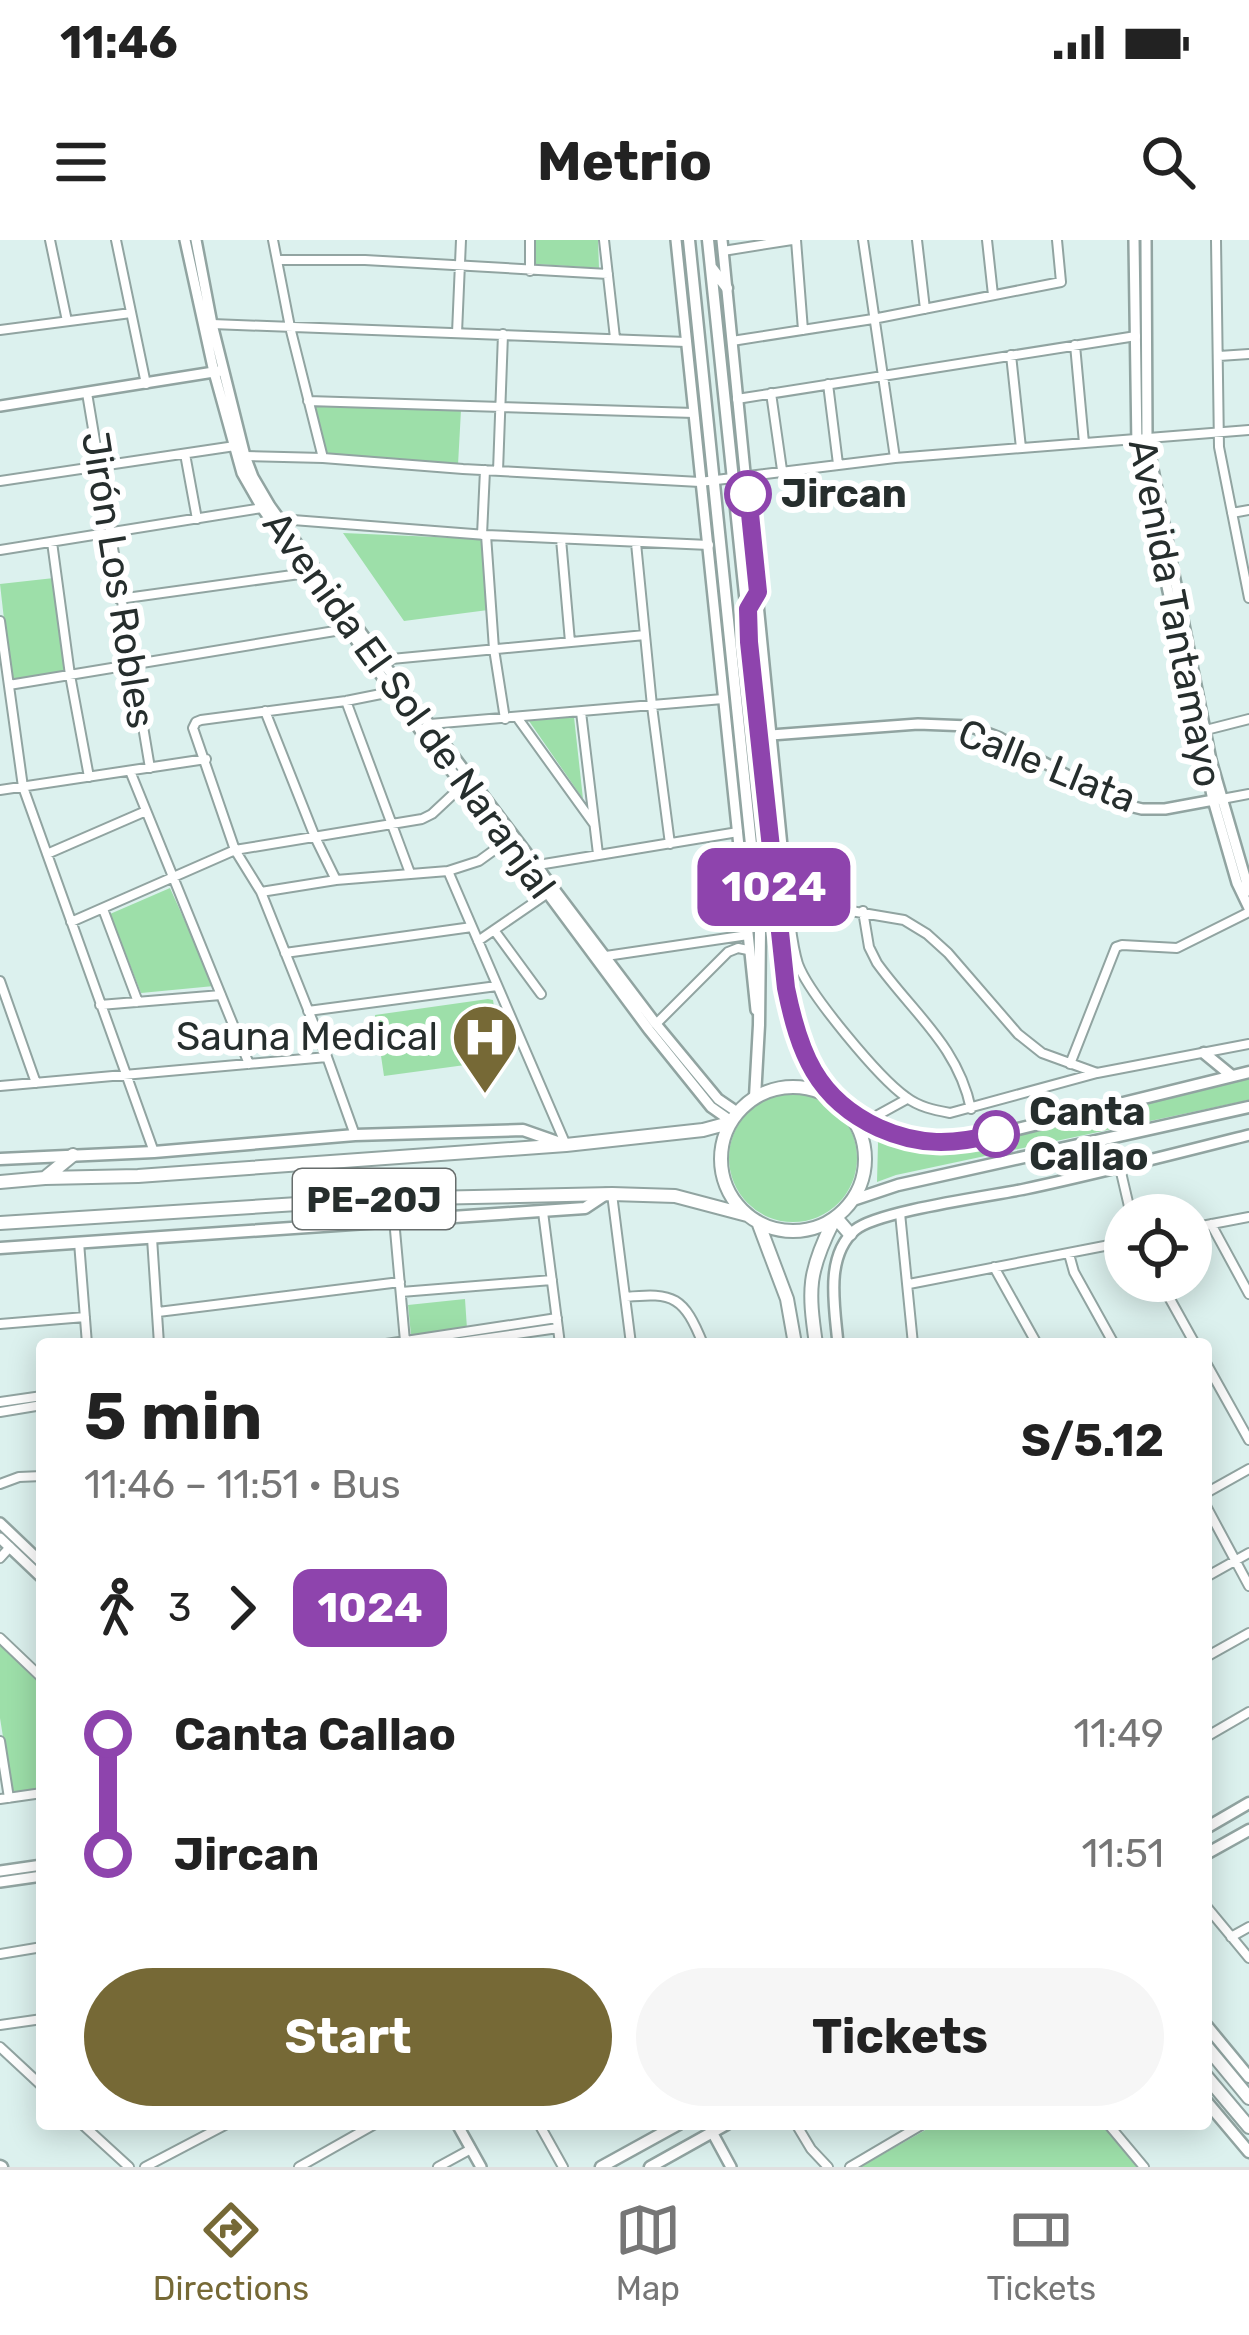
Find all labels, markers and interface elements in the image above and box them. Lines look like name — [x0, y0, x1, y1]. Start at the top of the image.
text: 11:46 — [60, 16, 178, 69]
icon: menu — [48, 129, 114, 195]
icon: search — [1135, 129, 1201, 195]
text: Metrio — [537, 130, 712, 194]
street label: Jirón Los Robles — [72, 428, 164, 732]
street label: Avenida Tantamayo — [1119, 435, 1231, 791]
place label: Jircan — [781, 471, 907, 517]
marker: Jircan — [726, 472, 770, 516]
street label: Avenida El Sol de Naranjal — [253, 503, 565, 907]
street label: Calle Llata — [952, 710, 1142, 822]
line badge: 1024 — [690, 848, 858, 926]
text: 1024 — [721, 862, 827, 912]
hospital icon: Sauna Medical — [450, 1002, 520, 1096]
place label: Sauna Medical — [176, 1014, 438, 1060]
place label: Canta Callao — [1029, 1089, 1149, 1180]
marker: Canta Callao — [974, 1112, 1018, 1156]
road number: PE-20J — [293, 1169, 455, 1229]
map controls — [1104, 1194, 1212, 1302]
button: locate — [1104, 1194, 1212, 1302]
text: 5 min — [84, 1377, 262, 1456]
text: S/5.12 — [1021, 1414, 1164, 1467]
text: 11:46 – 11:51 · Bus — [84, 1462, 401, 1508]
icon: walk — [84, 1575, 150, 1641]
icon: forward — [209, 1575, 275, 1641]
text: 1024 — [317, 1583, 423, 1633]
text: 3 — [168, 1585, 191, 1631]
text: Canta Callao — [174, 1708, 456, 1761]
text: 11:49 — [1074, 1711, 1164, 1757]
text: Jircan — [174, 1828, 319, 1881]
text: 11:51 — [1081, 1831, 1164, 1877]
button: Start — [84, 1968, 612, 2106]
button: Tickets — [636, 1968, 1164, 2106]
tab: Directions — [153, 2197, 309, 2308]
tab: Map — [615, 2197, 681, 2308]
tab: Tickets — [987, 2197, 1096, 2308]

